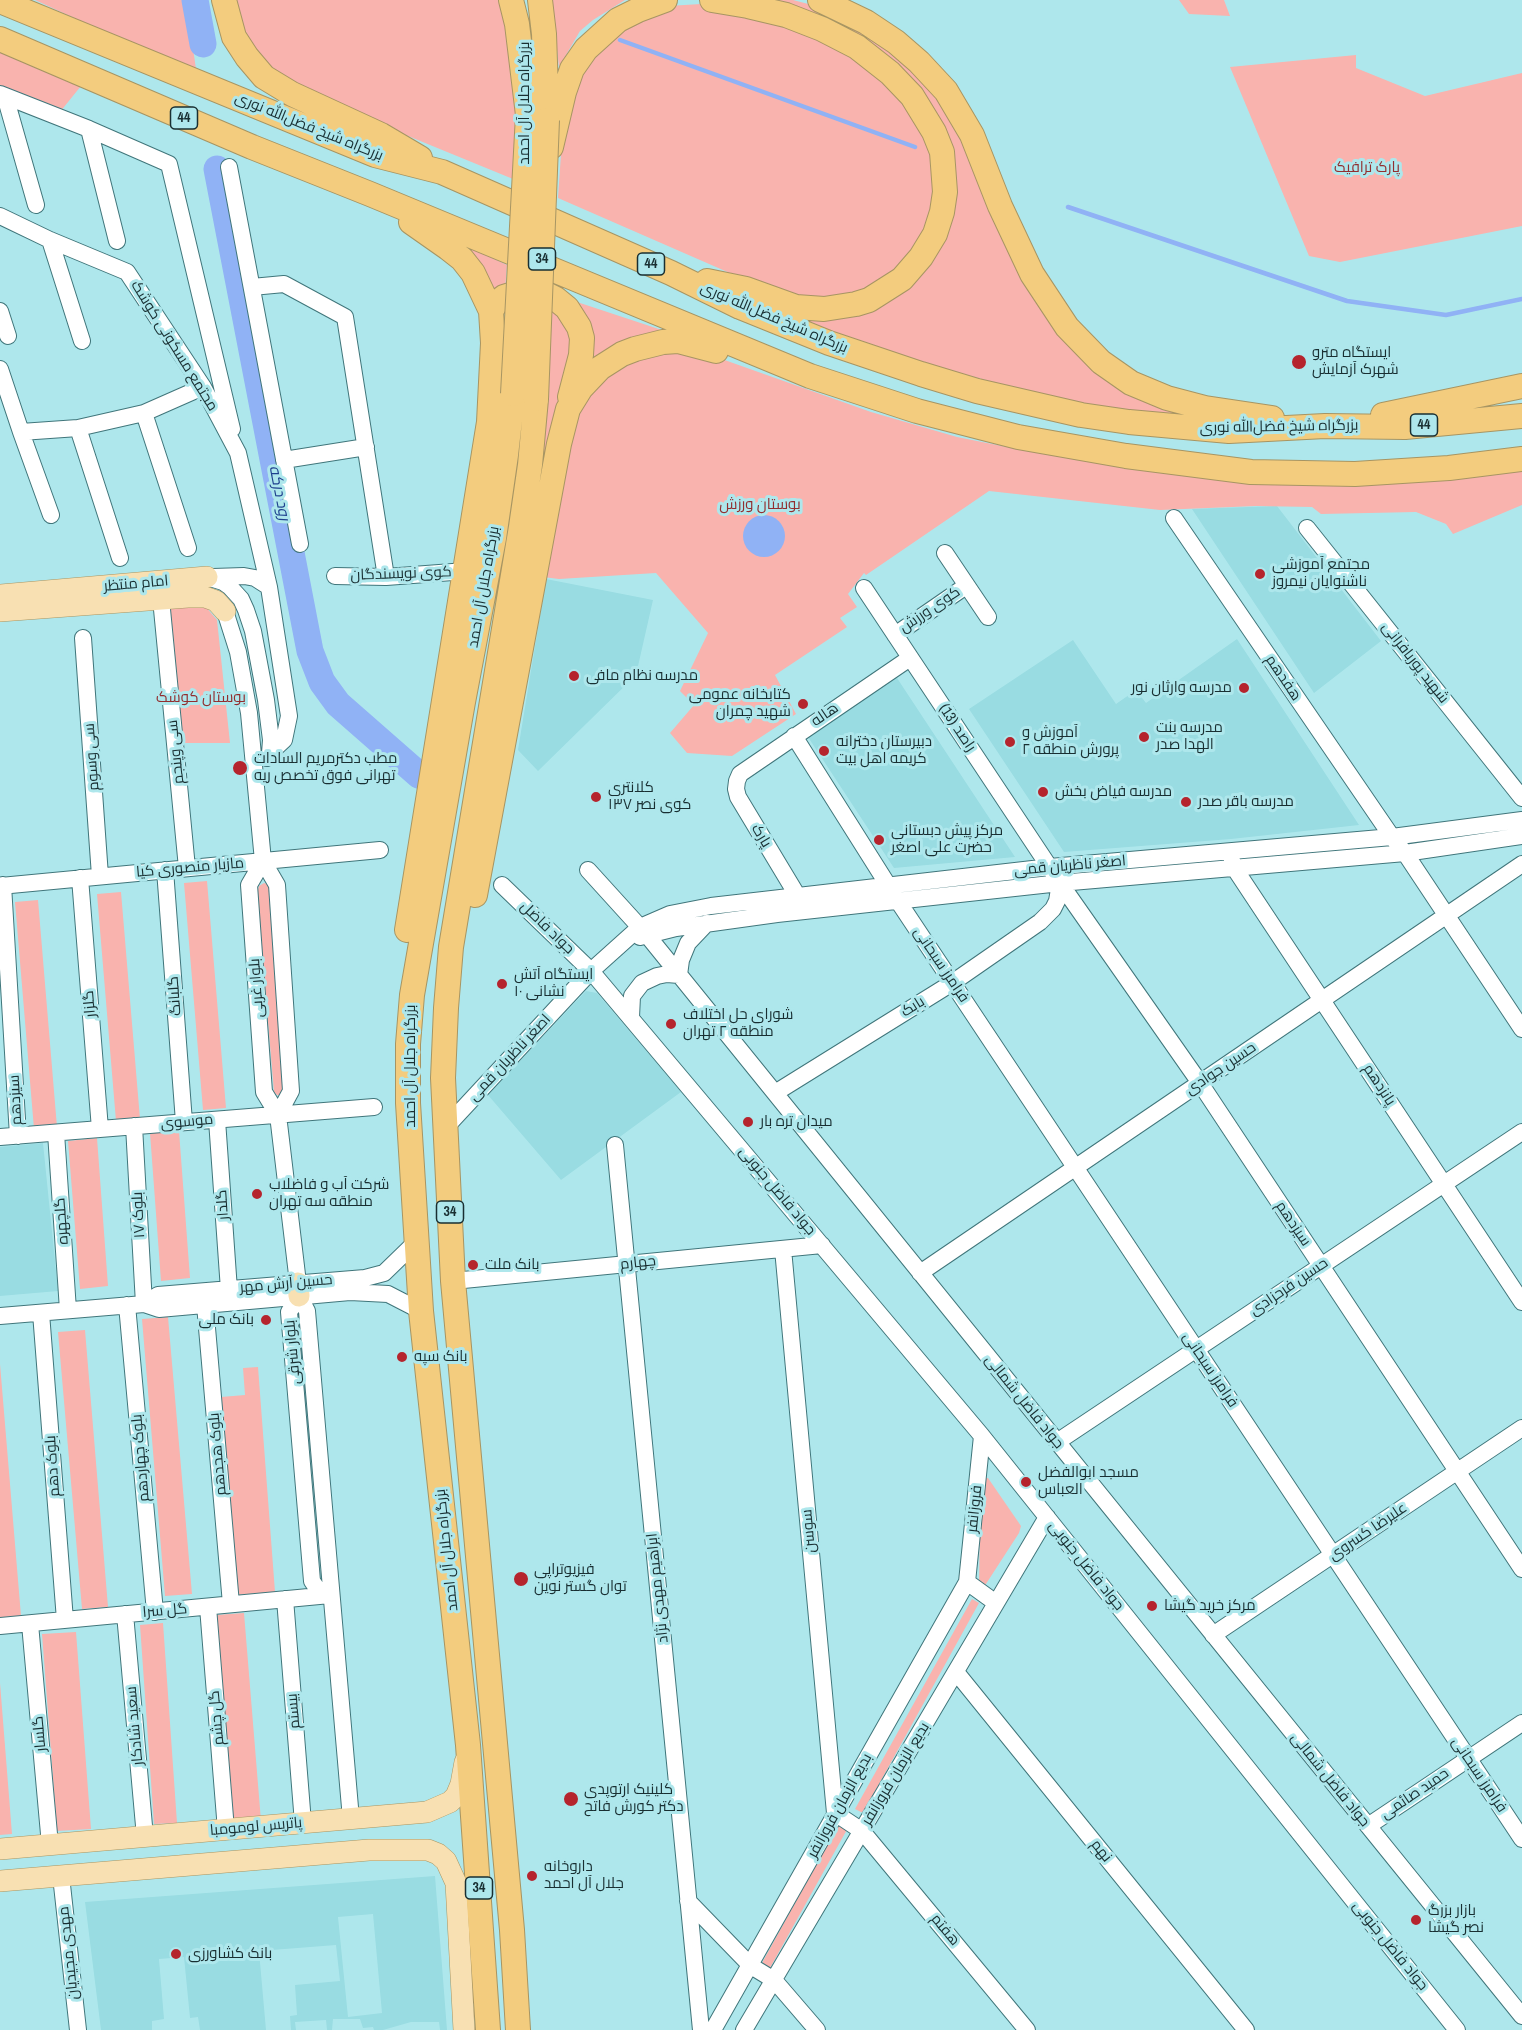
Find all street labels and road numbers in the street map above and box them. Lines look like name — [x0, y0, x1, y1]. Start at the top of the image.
street label: بزرگراه جلال آل احمد — [516, 41, 534, 165]
street label: بزرگراه شیخ فضل‌الله نوری — [232, 89, 386, 165]
road number: 44 — [170, 107, 198, 129]
road number: 34 — [528, 248, 556, 270]
road number: 44 — [638, 253, 664, 275]
street label: مجتمع مسکونی کوشک — [126, 277, 222, 415]
street label: بزرگراه شیخ فضل‌الله نوری — [697, 279, 851, 357]
road number: 44 — [1410, 414, 1438, 436]
street label: بزرگراه شیخ فضل‌الله نوری — [1200, 417, 1358, 437]
street label: بزرگراه جلال آل احمد — [464, 525, 504, 649]
street label: کوی نویسندگان — [350, 563, 452, 585]
street label: امام منتظر — [103, 572, 169, 596]
street label: کوی ورزش — [896, 583, 964, 637]
street label: شهید پوربافرانی — [1378, 619, 1452, 707]
street label: هفدهم — [1261, 652, 1305, 704]
street label: هاله — [808, 699, 842, 731]
street label: راصد (13) — [935, 701, 979, 755]
street label: سی وپنجم — [164, 719, 188, 785]
street label: سی وسوم — [81, 723, 103, 791]
street label: پارک — [747, 821, 775, 851]
street label: اصغر ناظریان قمی — [1013, 852, 1127, 880]
street label: مازیار منصوری کیا — [135, 854, 245, 882]
street label: جواد فاضل — [516, 898, 578, 958]
street label: فرامرز سبحانی — [909, 924, 973, 1006]
street label: بلوار غربی — [246, 958, 268, 1018]
street label: گلبانگ — [165, 976, 185, 1016]
street label: گلزار — [80, 990, 100, 1018]
street label: بابک — [898, 993, 928, 1021]
street label: بزرگراه جلال آل احمد — [402, 1004, 420, 1128]
street label: اصغر ناظریان قمی — [465, 1011, 555, 1105]
street label: حسین جوادی — [1182, 1039, 1260, 1099]
street label: پانزدهم — [1359, 1061, 1399, 1109]
street label: سیزدهم — [6, 1074, 26, 1126]
street label: موسوی — [160, 1111, 214, 1133]
street label: جواد فاضل جنوبی — [735, 1143, 819, 1239]
street label: گلدار — [213, 1189, 233, 1221]
street label: بلوک ۱۷ — [129, 1191, 149, 1239]
street label: گلچهره — [51, 1197, 73, 1245]
street label: سیزدهم — [1271, 1198, 1315, 1250]
road number: 34 — [436, 1201, 464, 1223]
street label: چهارم — [619, 1252, 657, 1274]
street label: حسین فرحزادی — [1246, 1254, 1332, 1320]
street label: حسین آرش مهر — [239, 1271, 333, 1297]
street label: بلوار شرقی — [281, 1319, 305, 1385]
street label: فرامرز سبحانی — [1178, 1329, 1242, 1411]
street label: جواد فاضل شمالی — [981, 1351, 1067, 1453]
street label: بلوک هجدهم — [205, 1412, 231, 1496]
street label: بلوک چهاردهم — [128, 1413, 154, 1503]
street label: بلوک دهم — [42, 1435, 64, 1497]
street label: فروزانفر — [964, 1484, 986, 1534]
street label: بزرگراه جلال آل احمد — [432, 1488, 462, 1612]
street label: علیرضا کسروی — [1325, 1499, 1411, 1565]
street label: سوسن — [798, 1508, 820, 1554]
street label: جواد فاضل جنوبی — [1044, 1518, 1128, 1614]
street label: ابراهیم مهدی نژاد — [643, 1532, 673, 1644]
street label: گل سرا — [142, 1600, 188, 1622]
street label: سعید شادکار — [123, 1686, 147, 1766]
street label: گل چشم — [206, 1690, 228, 1746]
street label: بیستم — [283, 1692, 305, 1730]
street label: گلسار — [29, 1715, 51, 1753]
street label: بدیع‌ الزمان فروزانفر — [858, 1719, 934, 1829]
street label: جواد فاضل شمالی — [1287, 1729, 1373, 1831]
street label: فرامرز سبحانی — [1447, 1734, 1511, 1816]
street label: بدیع الزمان فروزانفر — [804, 1751, 876, 1861]
street label: حمید صائمی — [1377, 1765, 1453, 1823]
street label: پاتریس لومومبا — [209, 1814, 303, 1840]
street label: نهم — [1087, 1836, 1115, 1866]
road number: 34 — [466, 1877, 492, 1899]
street label: جواد فاضل جنوبی — [1348, 1898, 1432, 1994]
street label: مهدی مجیدیان — [55, 1905, 83, 2001]
street label: هفتم — [927, 1910, 963, 1950]

